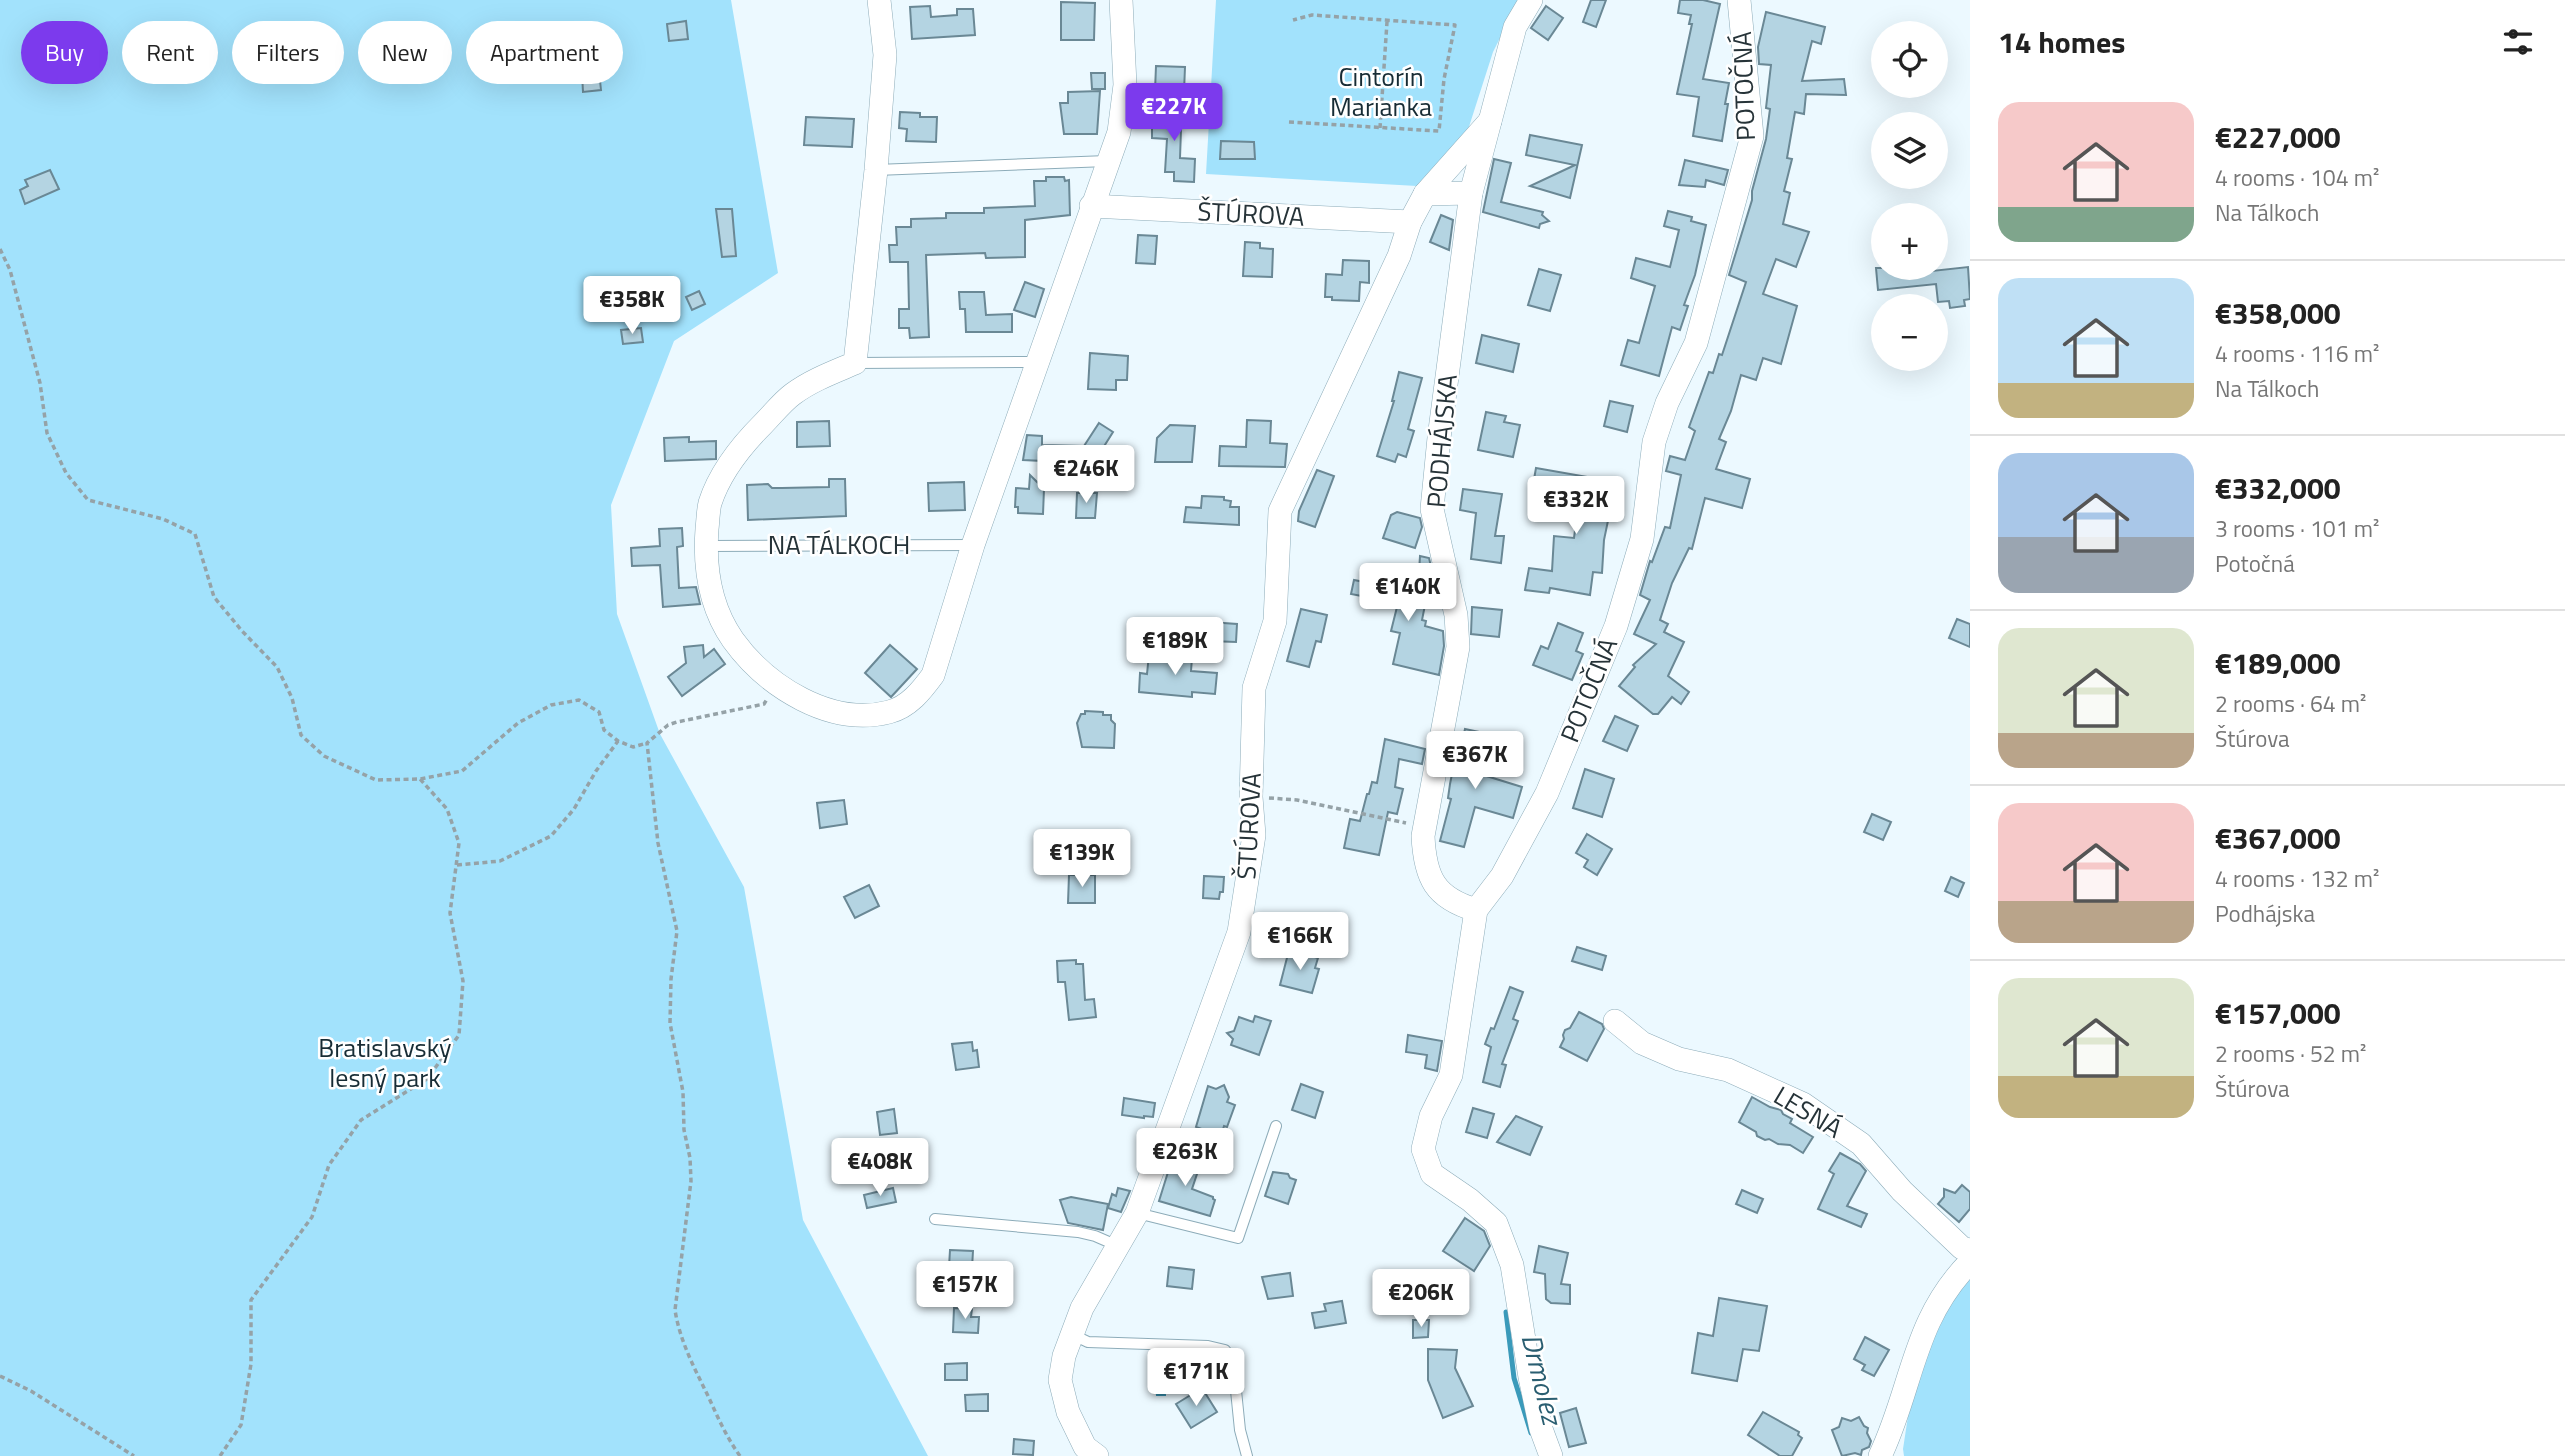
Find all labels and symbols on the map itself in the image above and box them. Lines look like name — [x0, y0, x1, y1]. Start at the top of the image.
street label: POTOČNÁ — [1722, 31, 1765, 141]
park label: Cintorín Marianka — [1330, 57, 1432, 126]
pin: €227K — [1125, 83, 1223, 143]
street label: ŠTÚROVA — [1196, 191, 1306, 236]
pin: €358K — [583, 276, 681, 336]
street label: PODHÁJSKA — [1416, 372, 1467, 509]
pin: €246K — [1037, 446, 1135, 505]
pin: €332K — [1527, 476, 1625, 536]
street label: NA TÁLKOCH — [768, 525, 910, 564]
pin: €140K — [1359, 564, 1457, 623]
pin: €189K — [1126, 618, 1224, 677]
street label: POTOČNÁ — [1550, 632, 1627, 748]
pin: €367K — [1426, 732, 1524, 791]
street label: ŠTÚROVA — [1226, 771, 1271, 881]
pin: €139K — [1033, 830, 1131, 889]
pin: €166K — [1251, 912, 1349, 972]
park label: Bratislavský lesný park — [318, 1028, 452, 1097]
street label: LESNÁ — [1767, 1076, 1850, 1147]
pin: €263K — [1136, 1128, 1234, 1188]
pin: €408K — [831, 1138, 929, 1198]
pin: €157K — [916, 1262, 1014, 1321]
pin: €206K — [1372, 1270, 1470, 1329]
water label: Drmolez — [1510, 1329, 1575, 1431]
pin: €171K — [1147, 1348, 1245, 1408]

